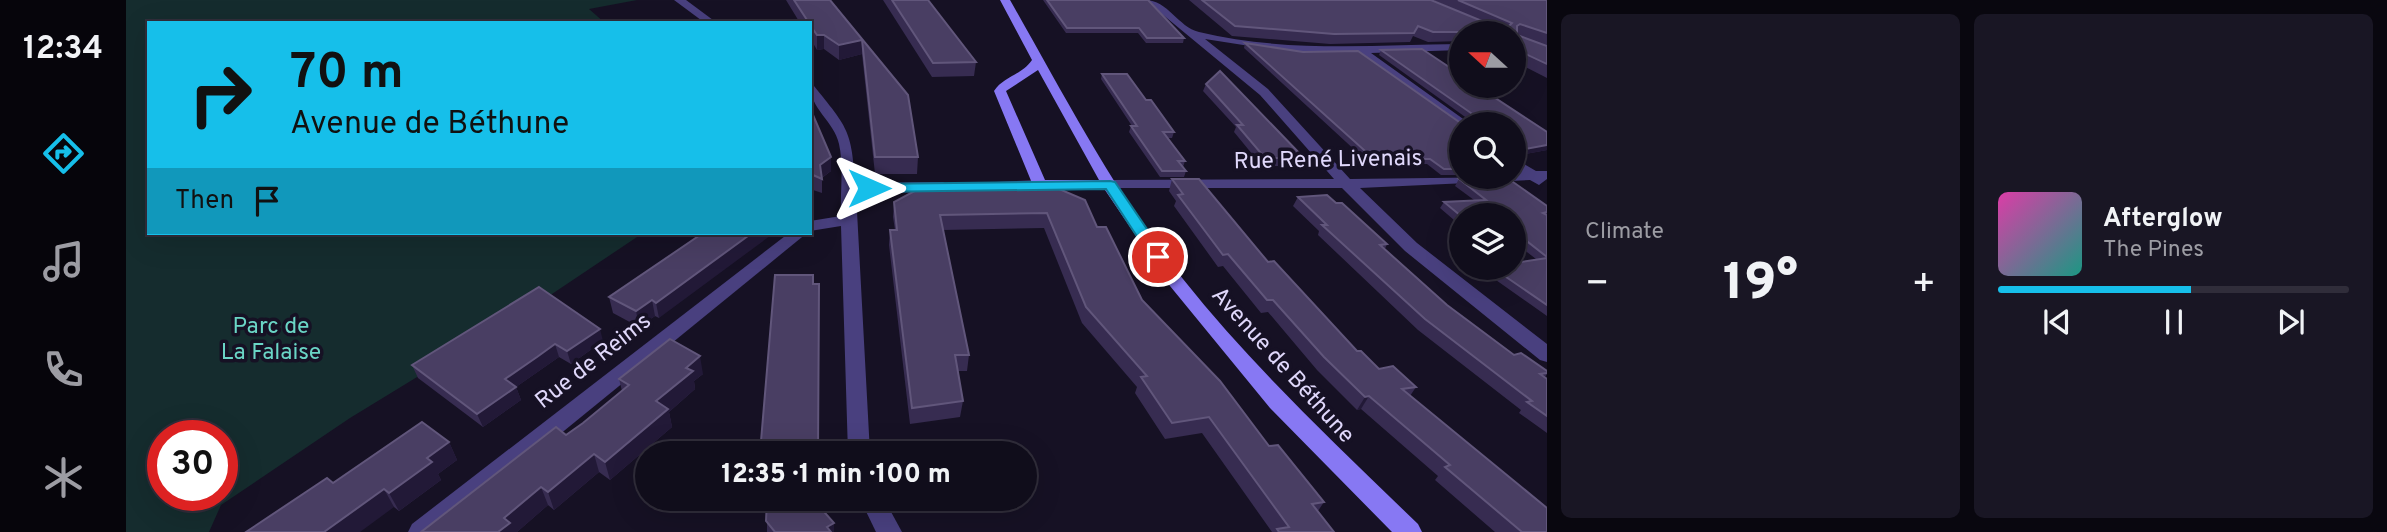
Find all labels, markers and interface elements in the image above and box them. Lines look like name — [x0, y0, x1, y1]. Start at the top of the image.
north arrow — [1449, 21, 1526, 98]
map controls — [1449, 21, 1526, 280]
text: 12:34 — [23, 30, 103, 70]
text: 70 m — [290, 44, 404, 106]
icon: right — [175, 49, 266, 140]
text: Avenue de Béthune — [290, 105, 569, 145]
button: search — [1449, 112, 1526, 189]
icon: directions — [39, 129, 88, 178]
street label: Rue René Livenais — [1233, 145, 1423, 177]
position arrow — [832, 151, 906, 225]
icon: arrive — [248, 182, 286, 220]
text: Then — [175, 185, 234, 218]
button: layers — [1449, 203, 1526, 280]
text: Afterglow — [2103, 203, 2223, 236]
text: Climate — [1585, 218, 1664, 247]
pin — [1128, 227, 1188, 287]
text: The Pines — [2103, 236, 2204, 265]
icon: music — [39, 237, 88, 286]
icon: arrive — [1139, 238, 1177, 276]
text: 19° — [1723, 252, 1798, 318]
text: − — [1585, 261, 1610, 310]
text: + — [1911, 261, 1936, 310]
street label: Avenue de Béthune — [1204, 282, 1360, 450]
icon: previous — [2038, 303, 2076, 341]
icon: pause — [2155, 303, 2193, 341]
icon: next — [2272, 303, 2310, 341]
street label: Rue de Reims — [530, 308, 658, 416]
park label: Parc de La Falaise — [221, 313, 321, 368]
icon: phone — [39, 345, 88, 394]
speed limit sign: 30 — [147, 420, 238, 511]
icon: climate — [39, 453, 88, 502]
text: 12:35 · 1 min · 100 m — [721, 459, 951, 492]

